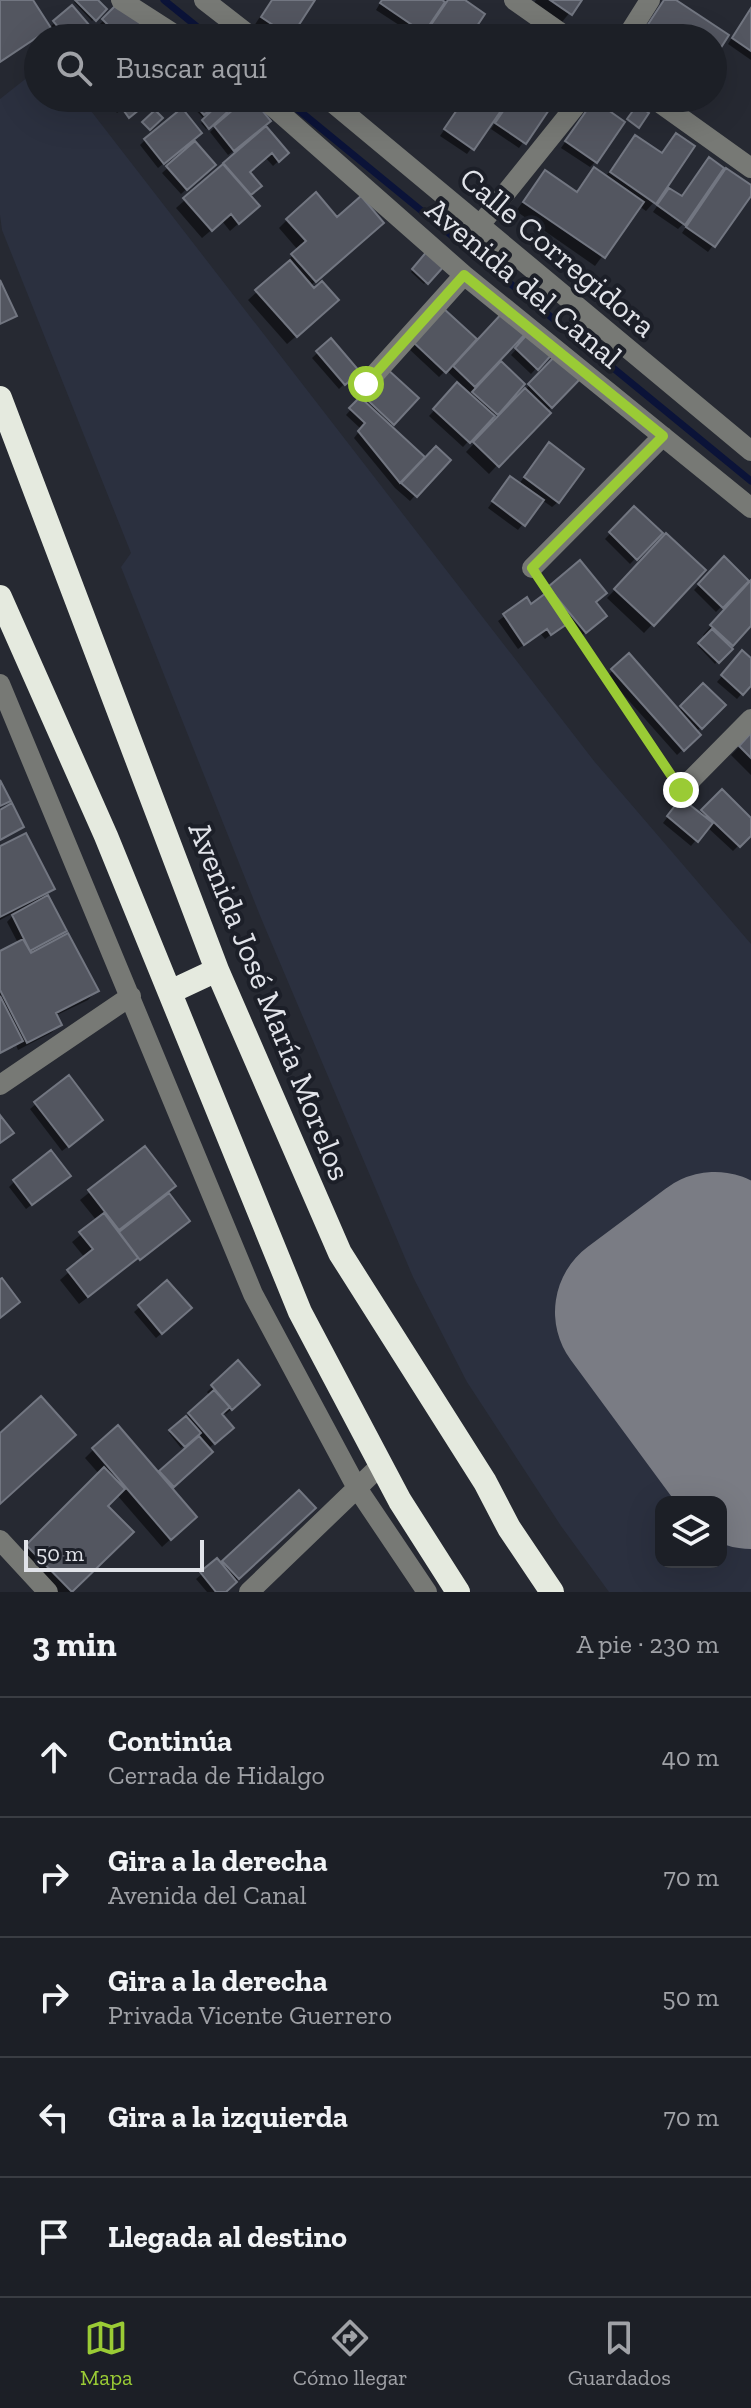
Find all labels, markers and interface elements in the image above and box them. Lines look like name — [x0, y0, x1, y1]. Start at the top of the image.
search box — [24, 24, 727, 112]
icon: search — [52, 46, 96, 90]
text: Buscar aquí — [116, 50, 267, 86]
street label: Calle Corregidora — [452, 159, 664, 345]
street label: Avenida del Canal — [418, 190, 630, 376]
route start — [348, 366, 384, 402]
route end — [663, 772, 699, 808]
street label: Avenida José María Morelos — [181, 816, 359, 1186]
map controls — [655, 1496, 727, 1568]
button: layers — [655, 1496, 727, 1568]
scale bar — [24, 1536, 204, 1572]
text: 50 m — [36, 1540, 84, 1567]
text: 3 min — [32, 1624, 117, 1665]
text: A pie · 230 m — [576, 1628, 719, 1660]
text: Continúa — [108, 1723, 232, 1759]
icon: ahead — [32, 1735, 76, 1779]
text: 40 m — [662, 1741, 719, 1773]
text: Cerrada de Hidalgo — [108, 1759, 325, 1791]
text: Gira a la derecha — [108, 1843, 328, 1879]
icon: right — [32, 1855, 76, 1899]
text: 70 m — [663, 1861, 719, 1893]
text: Avenida del Canal — [108, 1879, 307, 1911]
text: Gira a la derecha — [108, 1963, 328, 1999]
icon: right — [32, 1975, 76, 2019]
text: 50 m — [662, 1981, 719, 2013]
text: Privada Vicente Guerrero — [108, 1999, 392, 2031]
icon: left — [32, 2095, 76, 2139]
text: Gira a la izquierda — [108, 2099, 348, 2135]
text: 70 m — [663, 2101, 719, 2133]
icon: arrive — [32, 2215, 76, 2259]
text: Llegada al destino — [108, 2219, 347, 2255]
tab: Mapa — [80, 2316, 133, 2391]
tab: Cómo llegar — [293, 2316, 408, 2391]
tab: Guardados — [568, 2316, 671, 2391]

